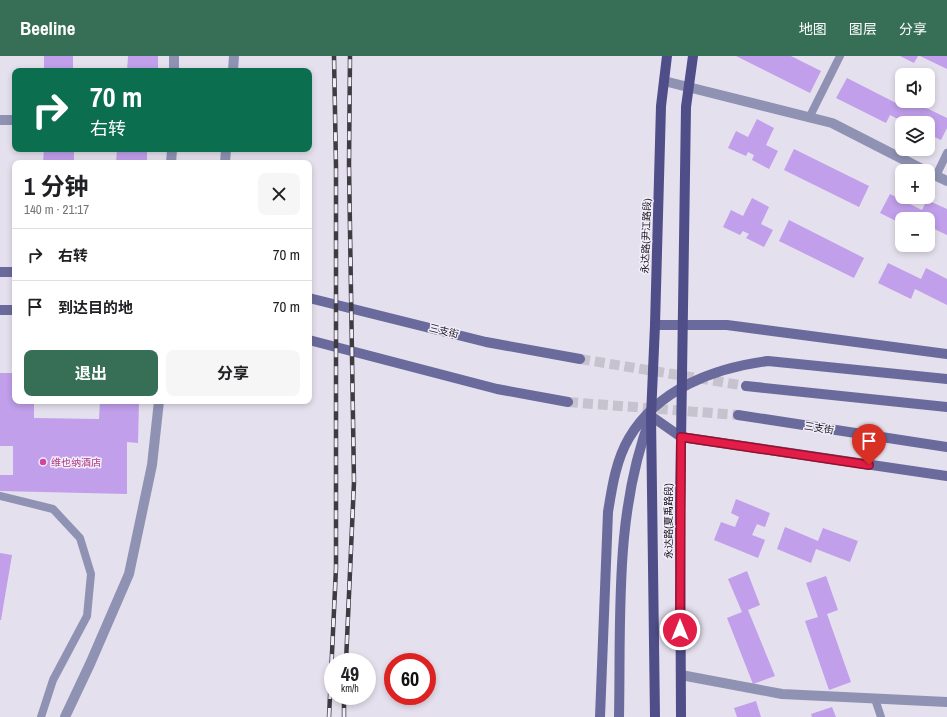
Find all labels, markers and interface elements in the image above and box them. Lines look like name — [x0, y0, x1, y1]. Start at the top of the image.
text: Beeline — [20, 15, 75, 41]
text: 地图 — [799, 20, 827, 38]
text: 图层 — [849, 20, 877, 38]
text: 分享 — [899, 20, 927, 38]
map controls — [895, 68, 935, 252]
button: sound — [895, 68, 935, 108]
text: 70 m — [90, 78, 142, 116]
icon: right — [24, 84, 76, 136]
text: 右转 — [90, 116, 126, 141]
button: layers — [895, 116, 935, 156]
button: + — [895, 164, 935, 204]
text: 1 分钟 — [24, 170, 88, 202]
button: close — [258, 173, 300, 215]
street label: 永达路(尹江路段) — [638, 198, 654, 274]
text: 140 m · 21:17 — [24, 201, 89, 218]
button: − — [895, 212, 935, 252]
icon: right — [24, 244, 46, 266]
text: 70 m — [273, 244, 300, 265]
text: 右转 — [58, 245, 88, 266]
icon: arrive — [24, 296, 46, 318]
text: 70 m — [273, 296, 300, 317]
text: 到达目的地 — [58, 297, 133, 318]
street label: 三支街 — [428, 321, 460, 341]
button: 退出 — [24, 350, 158, 396]
button: 分享 — [166, 350, 300, 396]
street label: 三支街 — [803, 419, 835, 437]
pin — [852, 424, 886, 465]
icon: arrive — [858, 430, 880, 452]
place label: 维也纳酒店 — [51, 456, 101, 469]
marker: 维也纳酒店 — [38, 457, 48, 467]
street label: 永达路(夏禹路段) — [662, 483, 675, 559]
position arrow — [659, 609, 701, 651]
speed limit sign: 60 — [384, 653, 436, 705]
text: 49 — [341, 660, 359, 687]
text: km/h — [341, 682, 359, 695]

